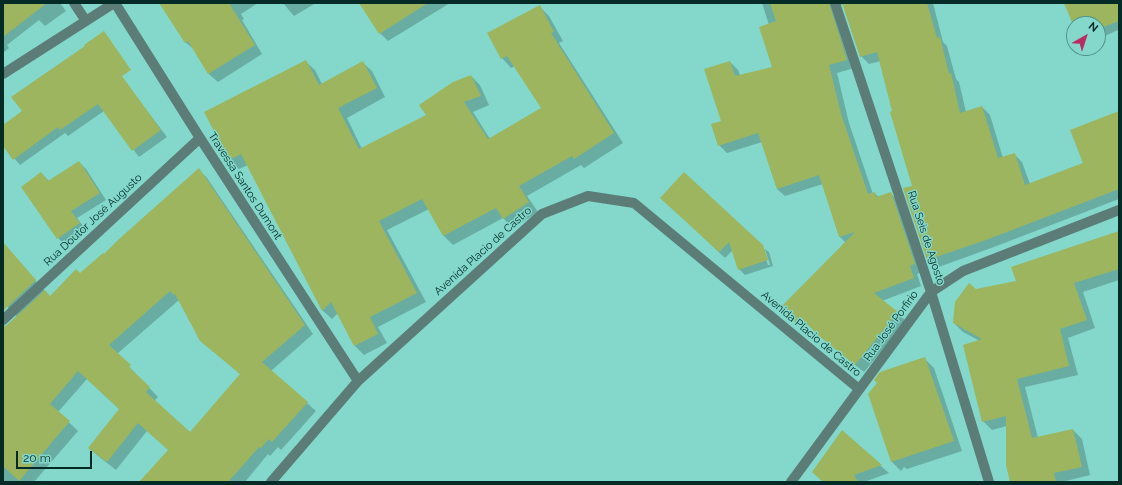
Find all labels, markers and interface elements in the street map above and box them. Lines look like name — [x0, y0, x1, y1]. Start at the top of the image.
north arrow — [1066, 16, 1106, 56]
text: N — [1086, 19, 1101, 35]
street label: Travessa Santos Dumont — [205, 130, 285, 242]
street label: Rua Doutor José Augusto — [41, 171, 145, 269]
street label: Rua Seis de Agosto — [905, 189, 947, 287]
street label: Avenida Placio de Castro — [432, 204, 534, 298]
street label: Avenida Placio de Castro — [758, 288, 864, 380]
street label: Rua José Porfirio — [861, 288, 921, 364]
scale bar — [18, 443, 94, 469]
text: 20 m — [23, 451, 51, 465]

